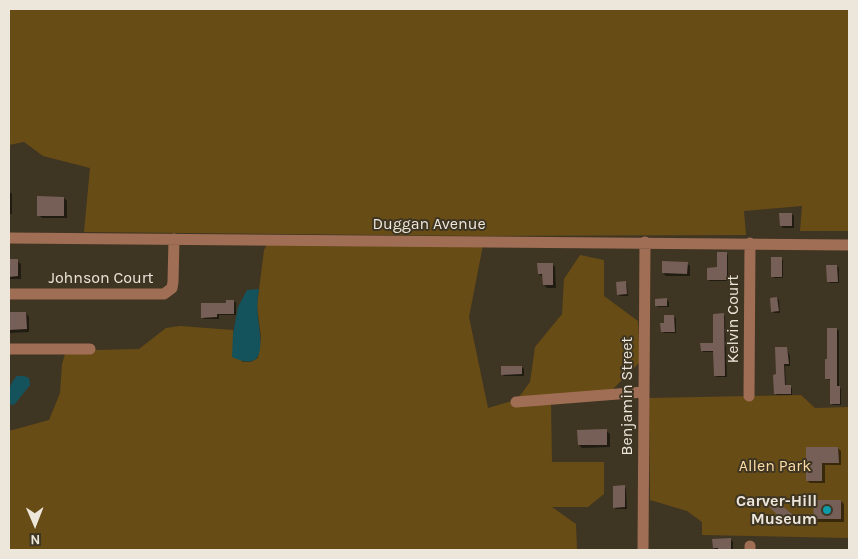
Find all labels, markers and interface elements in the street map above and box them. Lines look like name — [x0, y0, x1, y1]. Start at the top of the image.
street label: Duggan Avenue — [372, 214, 486, 234]
street label: Johnson Court — [48, 268, 154, 288]
street label: Kelvin Court — [723, 275, 743, 363]
street label: Benjamin Street — [617, 337, 637, 455]
park label: Allen Park — [739, 456, 811, 476]
place label: Carver-Hill Museum — [736, 491, 817, 529]
north arrow — [10, 499, 60, 549]
marker: Carver-Hill Museum — [821, 504, 833, 516]
text: N — [30, 531, 40, 548]

